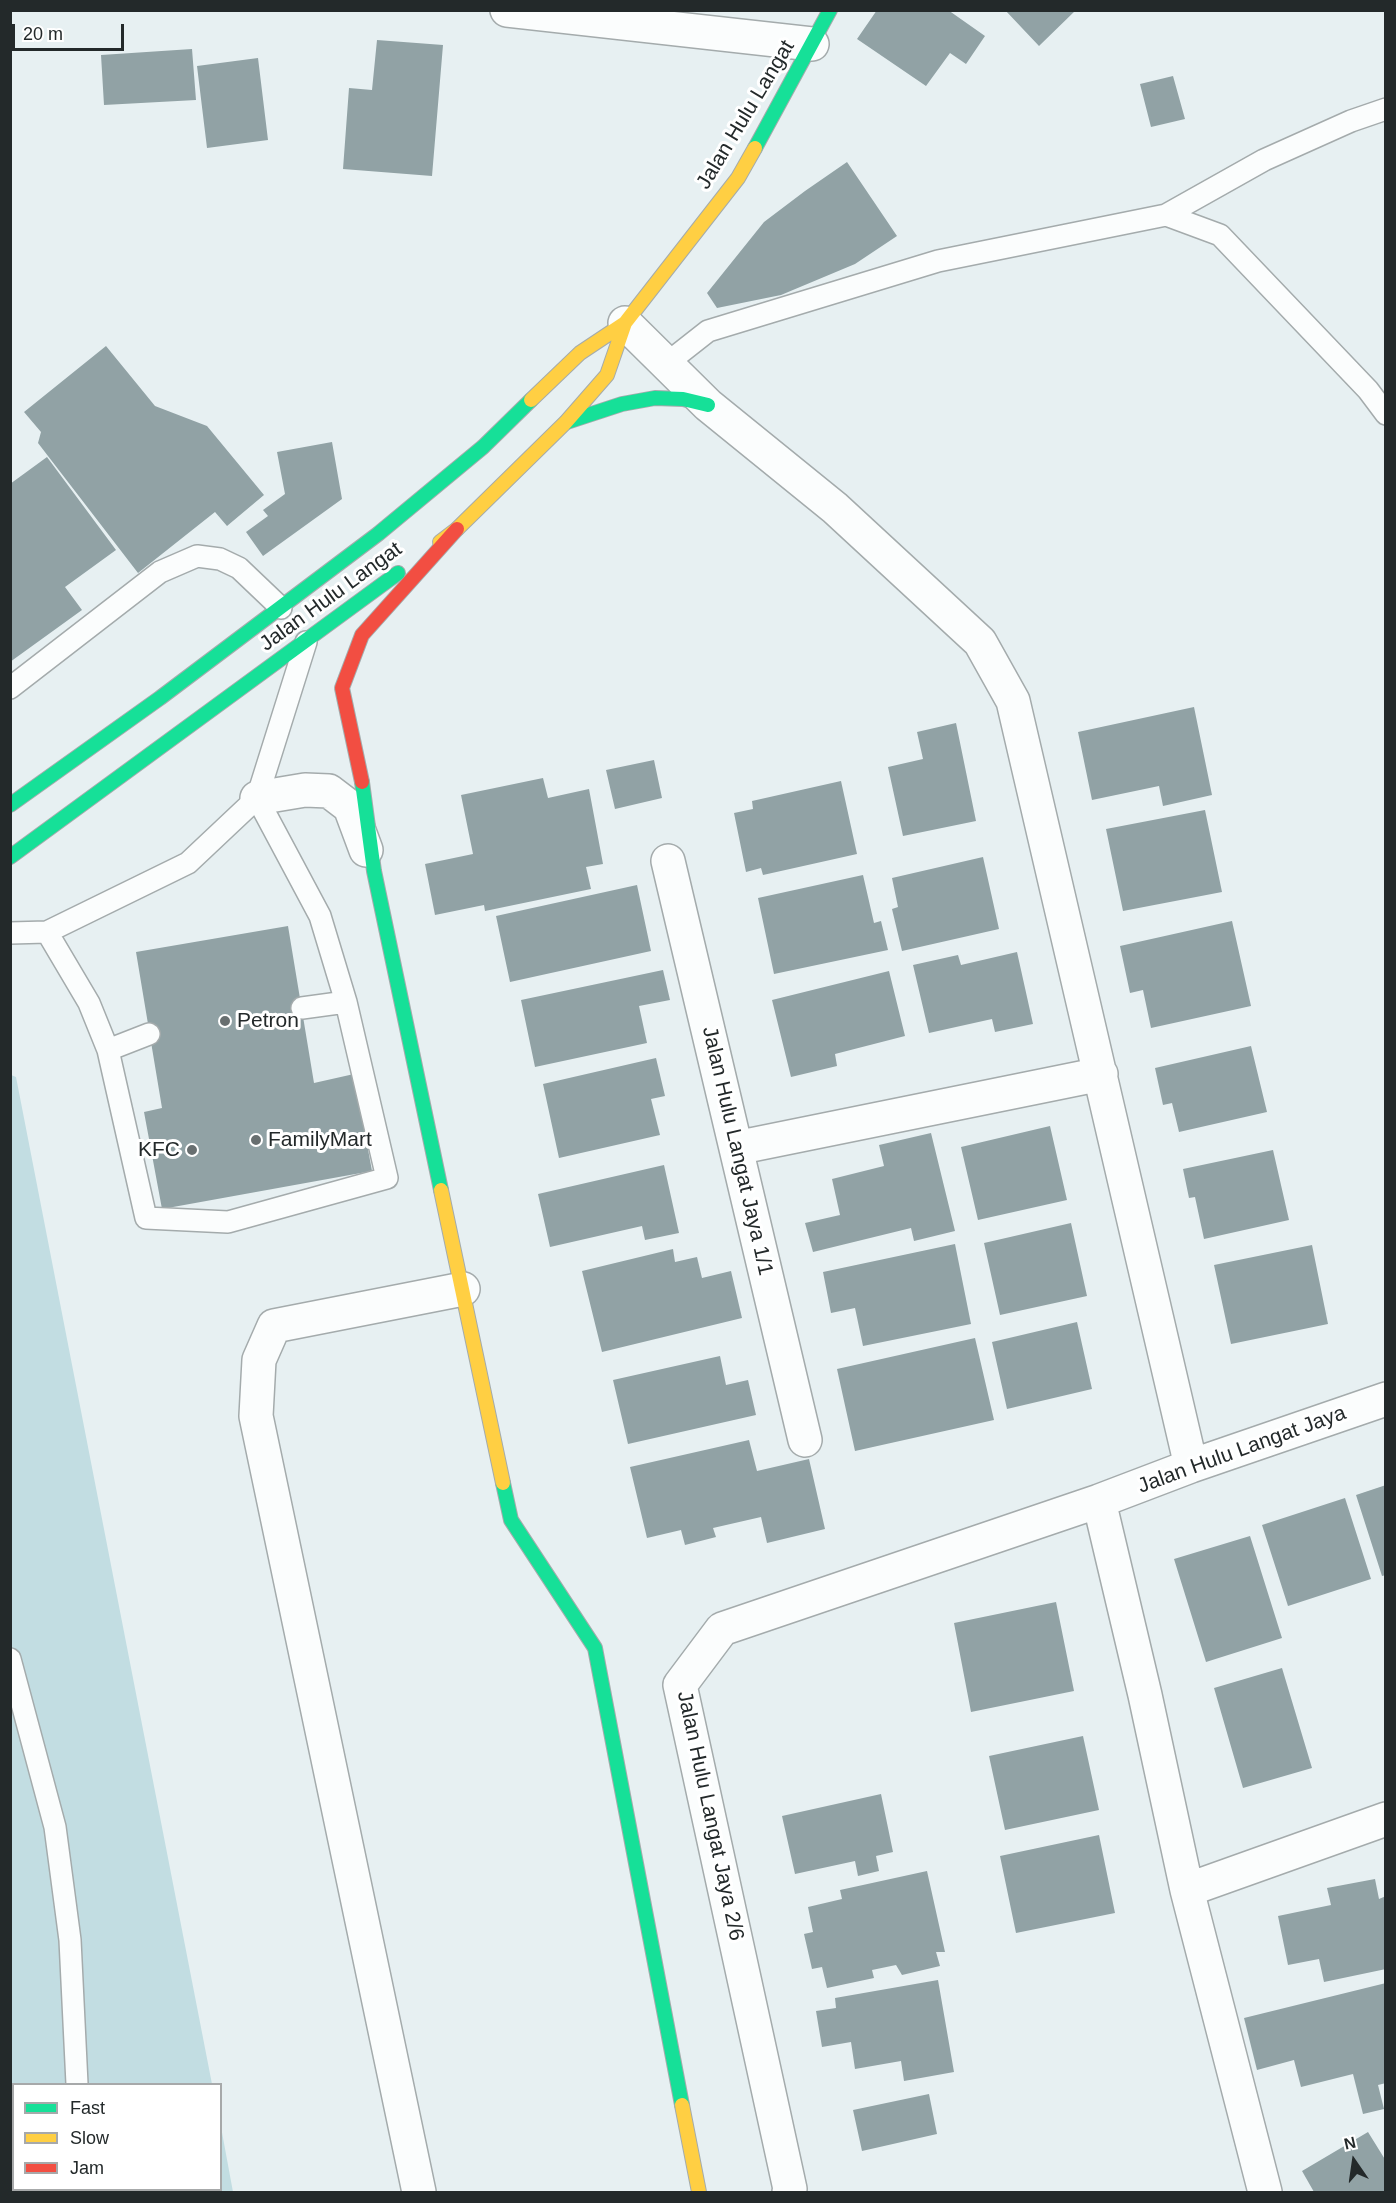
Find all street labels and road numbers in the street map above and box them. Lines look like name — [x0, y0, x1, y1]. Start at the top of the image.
street label: Jalan Hulu Langat — [692, 36, 800, 194]
street label: Jalan Hulu Langat — [255, 537, 407, 657]
street label: Jalan Hulu Langat Jaya 1/1 — [696, 1024, 778, 1278]
street label: Jalan Hulu Langat Jaya — [1135, 1401, 1349, 1499]
street label: Jalan Hulu Langat Jaya 2/6 — [671, 1689, 749, 1943]

